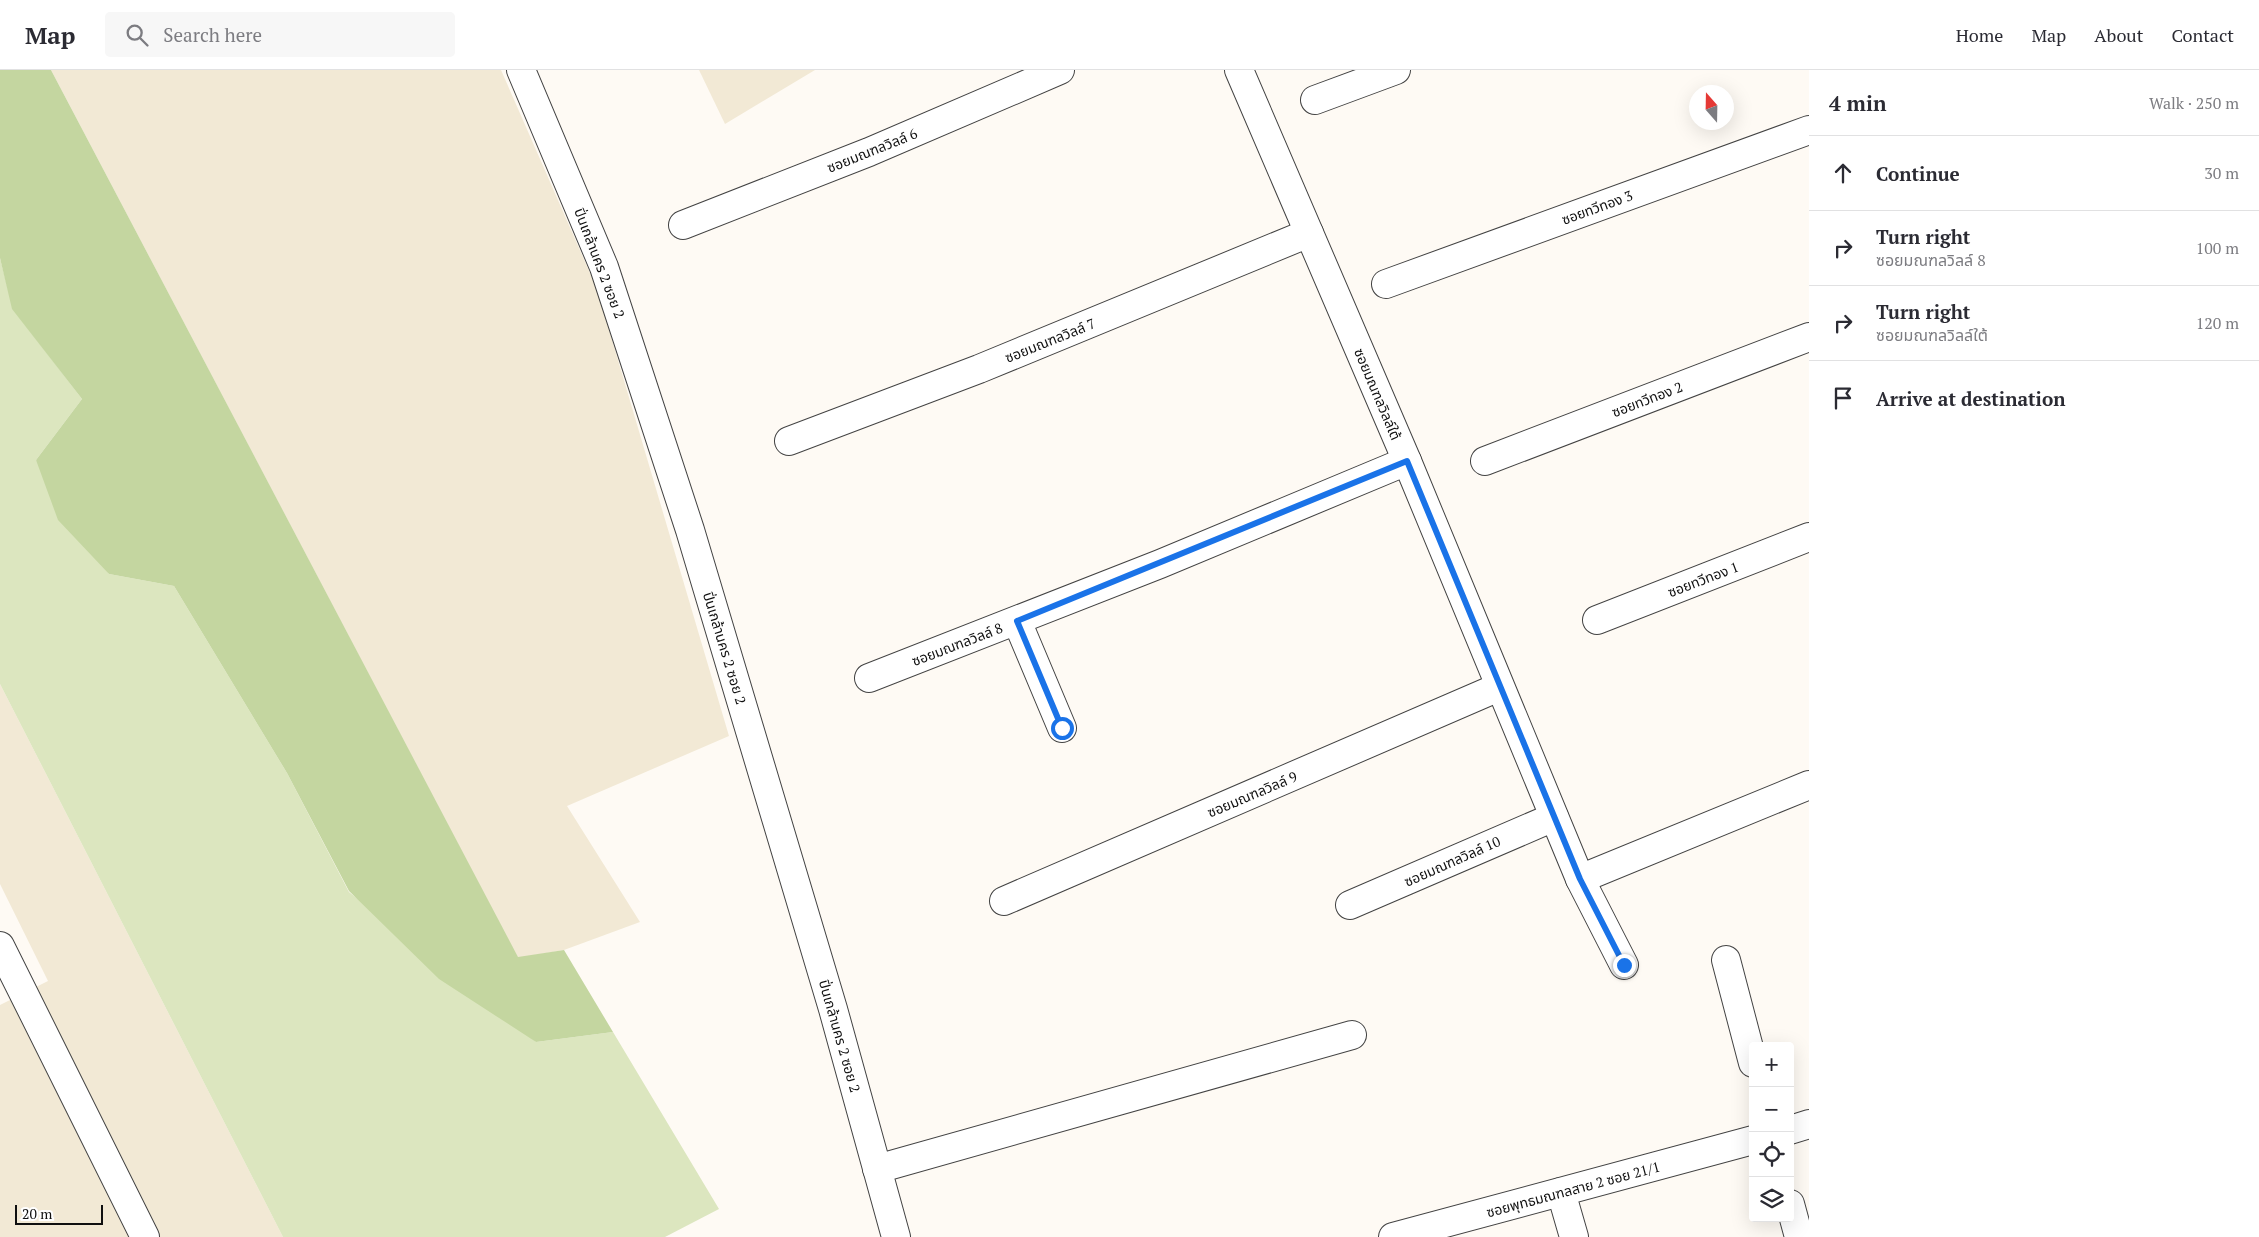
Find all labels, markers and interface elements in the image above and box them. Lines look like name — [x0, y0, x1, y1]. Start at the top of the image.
search box — [105, 12, 455, 57]
text: Map — [25, 19, 75, 51]
icon: search — [123, 21, 151, 49]
text: Search here — [163, 22, 262, 47]
text: Home — [1956, 23, 2003, 47]
text: Map — [2031, 23, 2066, 47]
text: About — [2094, 23, 2143, 47]
text: Contact — [2171, 23, 2234, 47]
north arrow — [1689, 85, 1734, 130]
text: 4 min — [1829, 89, 1886, 117]
text: Walk · 250 m — [2149, 92, 2239, 114]
street label: ซอยมณฑลวิลล์ 6 — [824, 123, 921, 177]
icon: ahead — [1829, 159, 1857, 187]
text: Continue — [1876, 161, 1960, 186]
text: 30 m — [2204, 162, 2239, 184]
street label: ซอยทวีทอง 3 — [1559, 185, 1635, 229]
street label: ปิ่นเกล้านคร 2 ซอย 2 — [570, 205, 630, 321]
text: Turn right — [1876, 224, 1970, 249]
icon: right — [1829, 234, 1857, 262]
text: 100 m — [2196, 237, 2239, 259]
text: ซอยมณฑลวิลล์ 8 — [1876, 249, 1986, 271]
text: Turn right — [1876, 299, 1970, 324]
icon: right — [1829, 309, 1857, 337]
text: 120 m — [2196, 312, 2239, 334]
street label: ซอยมณฑลวิลล์ 7 — [1002, 313, 1098, 367]
text: ซอยมณฑลวิลล์ใต้ — [1876, 324, 1988, 346]
street label: ซอยมณฑลวิลล์ใต้ — [1350, 345, 1406, 443]
street label: ซอยทวีทอง 2 — [1609, 377, 1685, 421]
icon: arrive — [1829, 384, 1857, 412]
text: Arrive at destination — [1876, 386, 2065, 411]
street label: ซอยทวีทอง 1 — [1665, 557, 1741, 601]
street label: ปิ่นเกล้านคร 2 ซอย 2 — [699, 589, 751, 707]
street label: ซอยมณฑลวิลล์ 8 — [909, 618, 1005, 670]
route start — [1051, 717, 1074, 740]
street label: ซอยมณฑลวิลล์ 9 — [1204, 767, 1300, 821]
street label: ซอยมณฑลวิลล์ 10 — [1401, 831, 1503, 891]
route end — [1613, 954, 1636, 977]
street label: ปิ่นเกล้านคร 2 ซอย 2 — [815, 977, 865, 1095]
map controls — [1749, 1042, 1794, 1222]
button: + — [1749, 1042, 1794, 1087]
button: − — [1749, 1087, 1794, 1132]
button: locate — [1749, 1132, 1794, 1177]
street label: ซอยพุทธมณฑลสาย 2 ซอย 21/1 — [1484, 1157, 1662, 1221]
button: layers — [1749, 1177, 1794, 1222]
scale bar — [15, 1202, 102, 1225]
text: 20 m — [22, 1204, 52, 1223]

